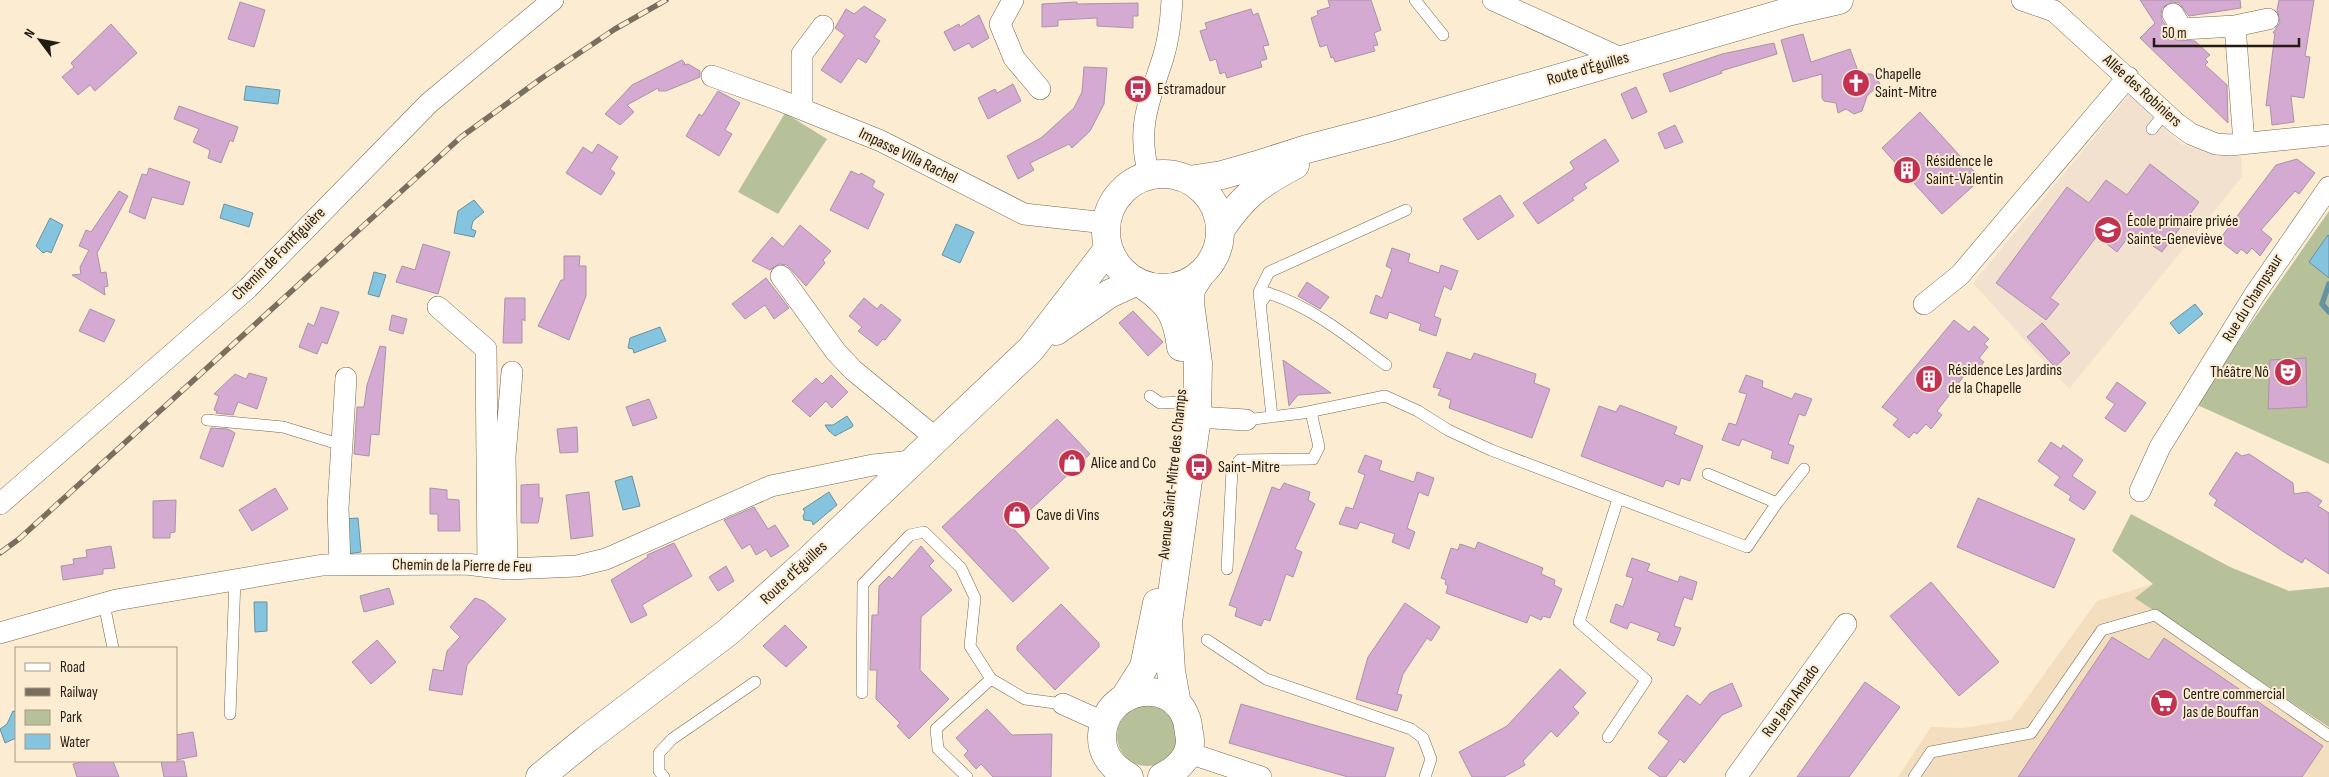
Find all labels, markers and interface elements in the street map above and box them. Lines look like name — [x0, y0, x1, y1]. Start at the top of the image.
north arrow — [15, 15, 65, 65]
scale bar — [2154, 15, 2299, 47]
text: 50 m — [2162, 24, 2187, 43]
text: N — [20, 26, 39, 41]
street label: Route d'Éguilles — [1545, 48, 1631, 90]
street label: Allée des Robiniers — [2098, 50, 2186, 132]
place label: Chapelle Saint-Mitre — [1875, 65, 1937, 102]
church icon: Chapelle Saint-Mitre — [1841, 68, 1871, 98]
bus stop icon: Estramadour — [1123, 74, 1153, 104]
place label: Estramadour — [1157, 80, 1226, 99]
street label: Impasse Villa Rachel — [856, 124, 960, 188]
place label: Résidence le Saint-Valentin — [1926, 152, 2003, 189]
building icon: Résidence le Saint-Valentin — [1892, 155, 1922, 185]
street label: Chemin de Fontfiguière — [228, 203, 330, 305]
place label: École primaire privée Sainte-Geneviève — [2127, 212, 2238, 249]
school or university icon: École primaire privée Sainte-Geneviève — [2093, 215, 2123, 245]
street label: Rue du Champsaur — [2219, 250, 2288, 345]
theatre icon: Théâtre Nô — [2273, 357, 2303, 387]
place label: Résidence Les Jardins de la Chapelle — [1948, 361, 2062, 398]
place label: Théâtre Nô — [2210, 363, 2269, 382]
building icon: Résidence Les Jardins de la Chapelle — [1914, 364, 1944, 394]
street label: Avenue Saint-Mitre des Champs — [1155, 388, 1191, 561]
shop icon: Alice and Co — [1057, 448, 1087, 478]
bus stop icon: Saint-Mitre — [1184, 452, 1214, 482]
place label: Alice and Co — [1090, 454, 1156, 473]
place label: Saint-Mitre — [1218, 458, 1280, 477]
shop icon: Cave di Vins — [1002, 500, 1032, 530]
place label: Cave di Vins — [1036, 506, 1100, 525]
street label: Route d'Éguilles — [757, 537, 831, 609]
street label: Chemin de la Pierre de Feu — [392, 555, 532, 577]
legend — [15, 647, 178, 762]
text: Road — [60, 658, 85, 677]
street label: Rue Jean Amado — [1758, 661, 1824, 741]
text: Railway — [60, 683, 98, 702]
place label: Centre commercial Jas de Bouffan — [2182, 685, 2285, 722]
supermarket icon: Centre commercial Jas de Bouffan — [2149, 688, 2179, 718]
text: Park — [60, 708, 82, 727]
text: Water — [60, 733, 91, 752]

